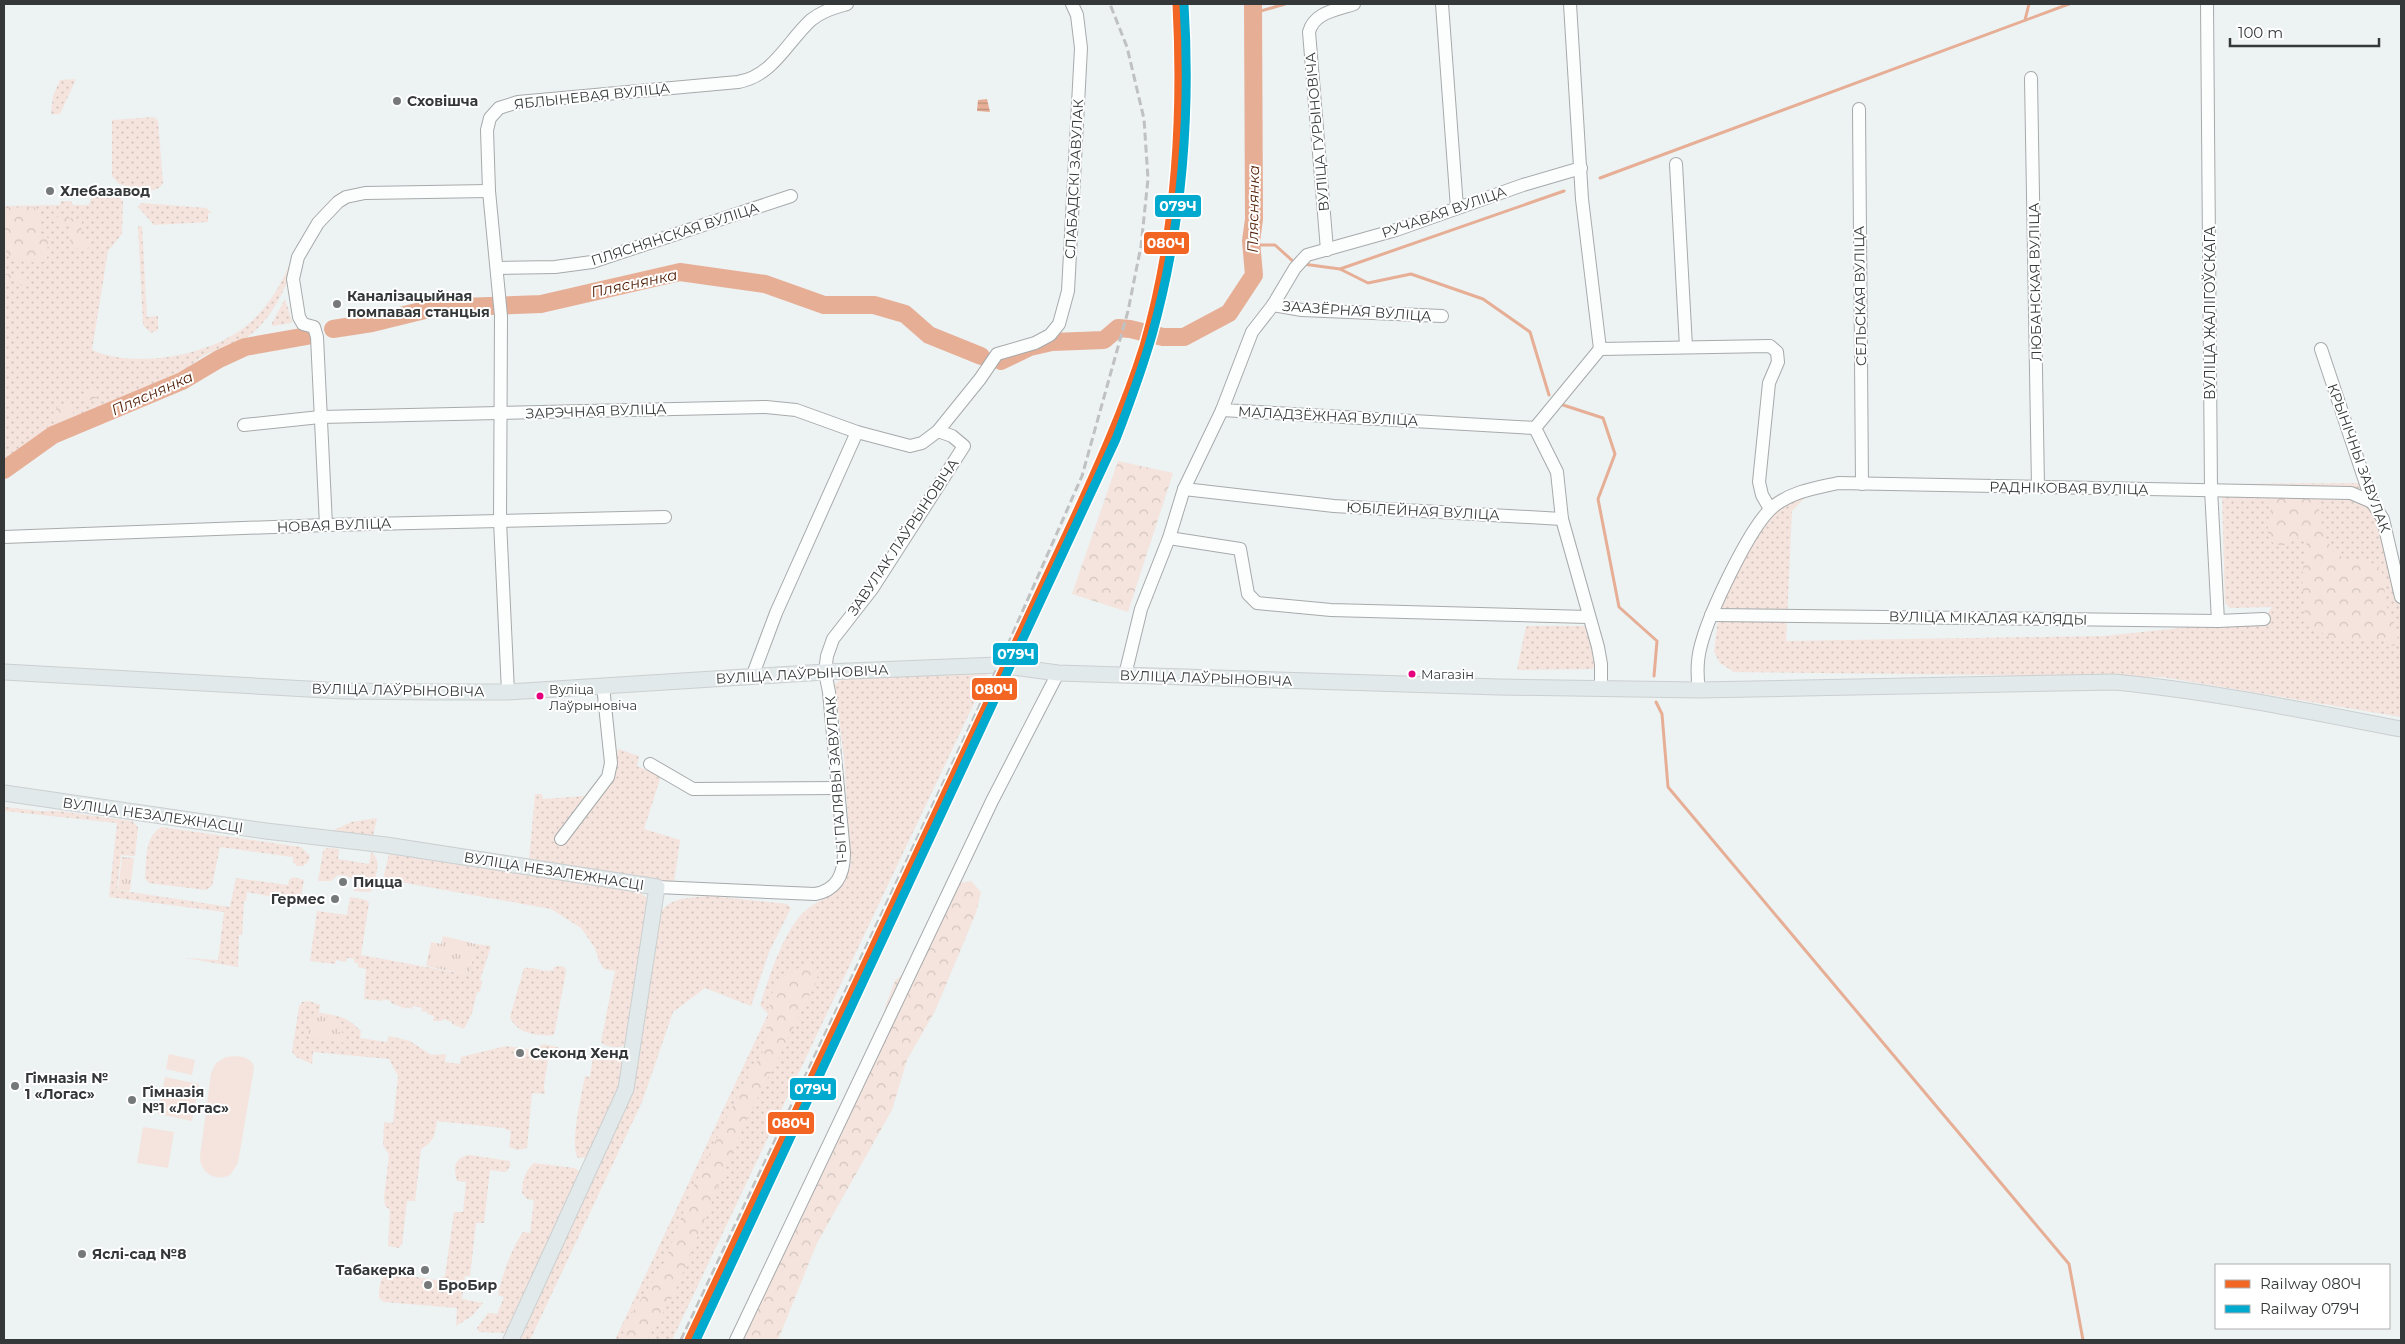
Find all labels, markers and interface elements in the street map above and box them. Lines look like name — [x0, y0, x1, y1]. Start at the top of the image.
scale bar — [2230, 15, 2379, 47]
text: 100 m — [2238, 23, 2283, 42]
street label: ВУЛІЦА ГУРЫНОВІЧА — [1301, 51, 1333, 212]
street label: ЯБЛЫНЕВАЯ ВУЛІЦА — [513, 79, 671, 113]
place label: Сховішча — [407, 92, 478, 110]
marker: Сховішча — [391, 95, 403, 107]
street label: СЛАБАДСКІ ЗАВУЛАК — [1061, 98, 1087, 259]
water label: Пляснянка — [1243, 165, 1263, 253]
place label: Хлебазавод — [60, 182, 150, 200]
street label: РУЧАВАЯ ВУЛІЦА — [1379, 182, 1509, 242]
marker: Хлебазавод — [44, 185, 56, 197]
line badge: 079Ч — [1154, 194, 1202, 218]
text: 079Ч — [1159, 197, 1197, 215]
street label: ПЛЯСНЯНСКАЯ ВУЛІЦА — [589, 198, 762, 270]
street label: ЛЮБАНСКАЯ ВУЛІЦА — [2025, 202, 2045, 361]
street label: СЕЛЬСКАЯ ВУЛІЦА — [1850, 225, 1870, 366]
street label: ВУЛІЦА ЖАЛІГОЎСКАГА — [2201, 226, 2219, 400]
line badge: 080Ч — [1143, 231, 1190, 255]
text: 080Ч — [1147, 234, 1185, 252]
water label: Пляснянка — [589, 265, 679, 301]
place label: Каналізацыйная помпавая станцыя — [347, 287, 490, 321]
street label: ЗААЗЁРНАЯ ВУЛІЦА — [1282, 297, 1433, 325]
marker: Каналізацыйная помпавая станцыя — [331, 298, 343, 310]
water label: Пляснянка — [108, 366, 196, 420]
street label: КРЫНІЧНЫ ЗАВУЛАК — [2324, 381, 2394, 535]
street label: ЗАРЭЧНАЯ ВУЛІЦА — [525, 400, 667, 422]
street label: МАЛАДЗЁЖНАЯ ВУЛІЦА — [1237, 402, 1419, 430]
street label: ЗАВУЛАК ЛАЎРЫНОВІЧА — [844, 454, 963, 619]
street label: РАДНІКОВАЯ ВУЛІЦА — [1989, 478, 2149, 498]
street label: ЮБІЛЕЙНАЯ ВУЛІЦА — [1346, 498, 1501, 524]
street label: НОВАЯ ВУЛІЦА — [276, 514, 392, 536]
street label: ВУЛІЦА МІКАЛАЯ КАЛЯДЫ — [1889, 607, 2087, 629]
line badge: 079Ч — [992, 642, 1039, 666]
text: 079Ч — [997, 645, 1035, 663]
street label: ВУЛІЦА ЛАЎРЫНОВІЧА — [715, 660, 889, 688]
street label: ВУЛІЦА ЛАЎРЫНОВІЧА — [1119, 666, 1293, 690]
place label: Магазін — [1421, 666, 1474, 682]
marker: Магазін — [1407, 669, 1417, 679]
line badge: 080Ч — [971, 677, 1018, 701]
street label: ВУЛІЦА ЛАЎРЫНОВІЧА — [311, 679, 485, 701]
text: 080Ч — [975, 680, 1013, 698]
place label: Вуліца Лаўрыновіча — [549, 681, 637, 713]
marker: Вуліца Лаўрыновіча — [535, 691, 545, 701]
street label: 1-Ы ПАЛЯВЫ ЗАВУЛАК — [821, 695, 851, 865]
street label: ВУЛІЦА НЕЗАЛЕЖНАСЦІ — [61, 793, 245, 837]
street label: ВУЛІЦА НЕЗАЛЕЖНАСЦІ — [463, 848, 645, 894]
place label: Пицца — [353, 873, 402, 891]
marker: Пицца — [337, 876, 349, 888]
place label: Гермес — [271, 890, 326, 908]
marker: Гермес — [329, 893, 341, 905]
place label: Секонд Хенд — [530, 1044, 629, 1062]
marker: Секонд Хенд — [514, 1047, 526, 1059]
place label: Гімназія № 1 «Логас» — [25, 1069, 108, 1103]
line badge: 079Ч — [789, 1077, 837, 1101]
marker: Гімназія № 1 «Логас» — [9, 1080, 21, 1092]
text: 079Ч — [794, 1080, 832, 1098]
place label: Гімназія №1 «Логас» — [142, 1083, 229, 1117]
marker: Гімназія №1 «Логас» — [126, 1094, 138, 1106]
line badge: 080Ч — [767, 1111, 815, 1135]
text: 080Ч — [772, 1114, 810, 1132]
place label: Яслі-сад №8 — [92, 1245, 186, 1263]
marker: Яслі-сад №8 — [76, 1248, 88, 1260]
place label: Табакерка — [335, 1261, 415, 1279]
marker: Табакерка — [419, 1264, 431, 1276]
legend — [2215, 1264, 2390, 1329]
text: Railway 080Ч — [2260, 1274, 2361, 1293]
place label: БроБир — [438, 1276, 497, 1294]
marker: БроБир — [422, 1279, 434, 1291]
text: Railway 079Ч — [2260, 1299, 2360, 1318]

